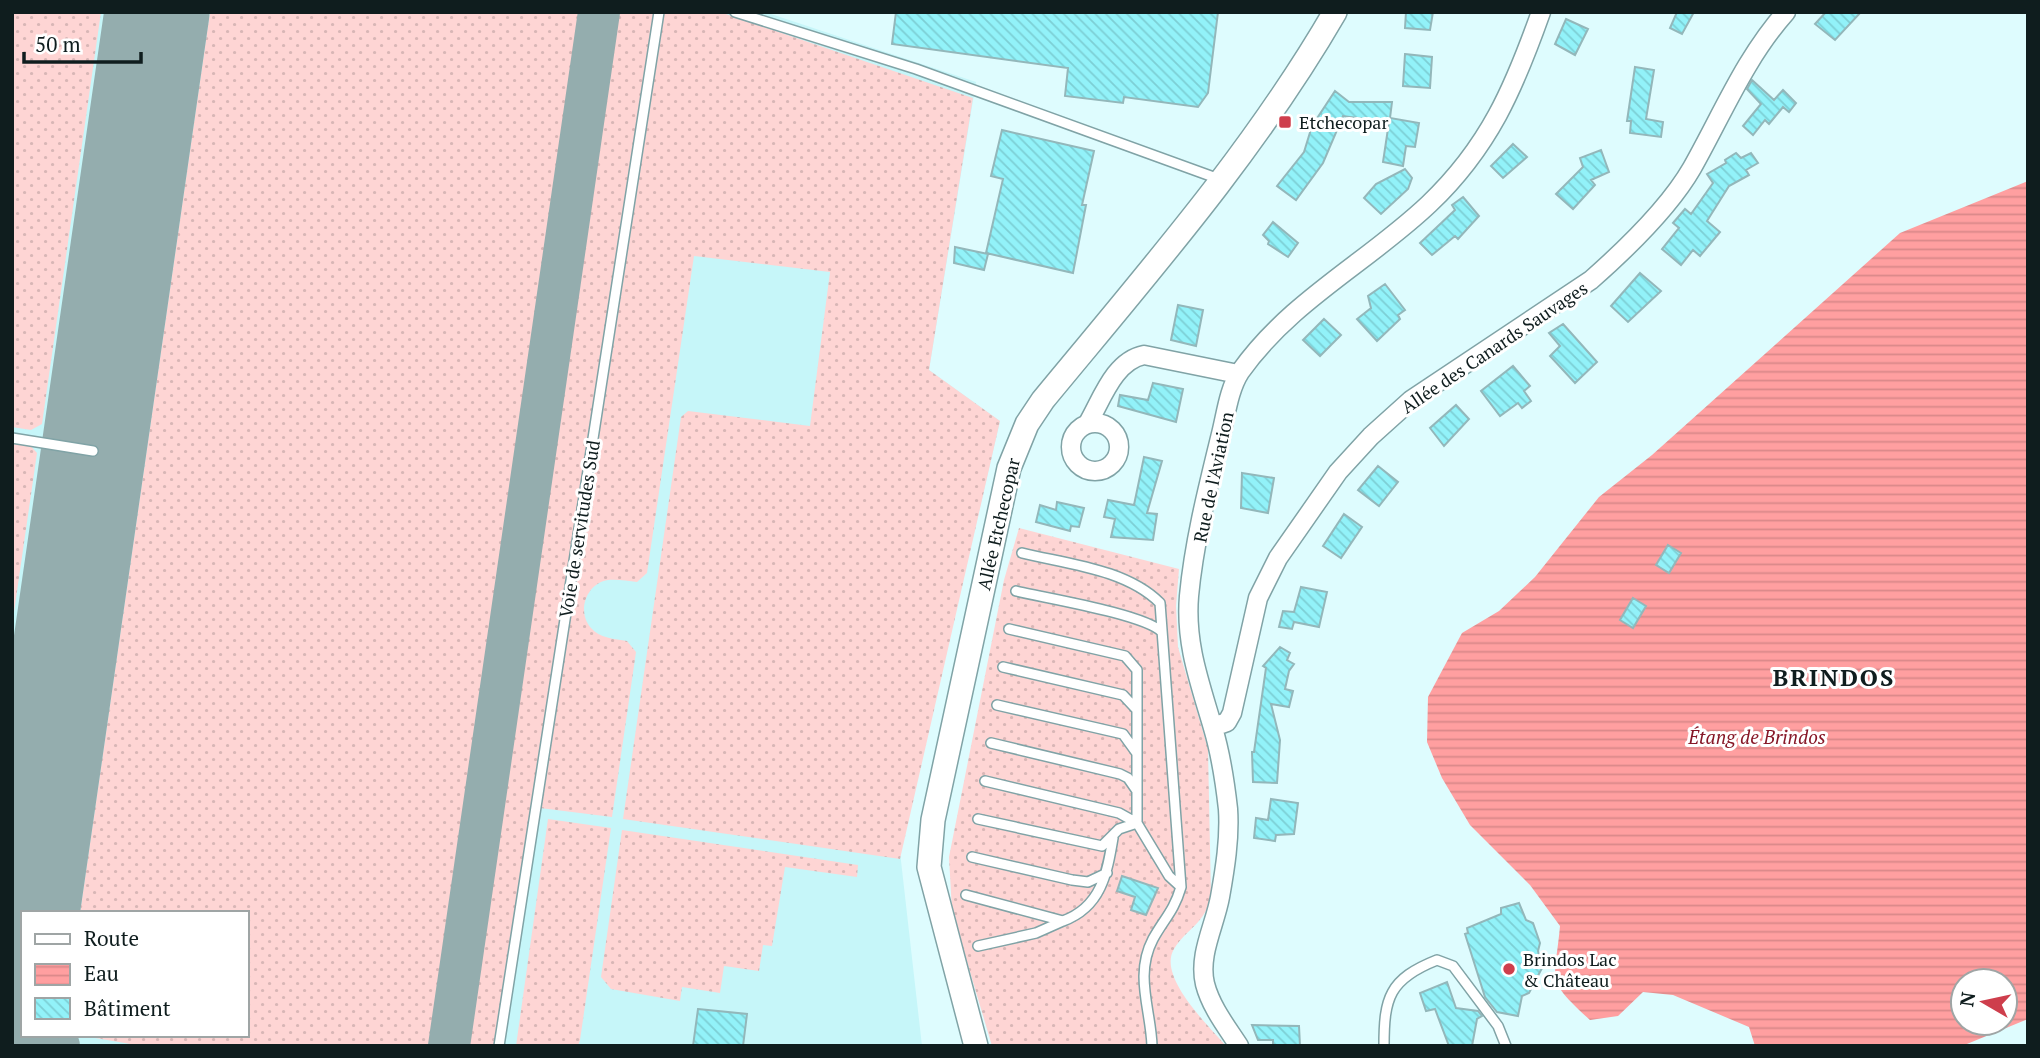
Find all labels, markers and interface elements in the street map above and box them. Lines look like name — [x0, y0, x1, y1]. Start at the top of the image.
scale bar — [24, 21, 142, 65]
text: 50 m — [35, 30, 81, 58]
place label: Etchecopar — [1299, 110, 1388, 134]
marker: Etchecopar — [1277, 114, 1293, 130]
street label: Allée des Canards Sauvages — [1396, 276, 1592, 418]
street label: Rue de l'Aviation — [1187, 409, 1239, 545]
street label: Voie de servitudes Sud — [553, 438, 605, 620]
street label: Allée Etchecopar — [971, 455, 1025, 592]
district label: BRINDOS — [1773, 661, 1895, 693]
water label: Étang de Brindos — [1687, 724, 1826, 749]
legend — [21, 911, 248, 1037]
text: Route — [84, 924, 139, 952]
place label: Brindos Lac & Château — [1523, 947, 1617, 992]
text: Eau — [84, 959, 119, 987]
marker: Brindos Lac & Château — [1501, 961, 1517, 977]
north arrow — [1949, 967, 2019, 1037]
text: N — [1953, 990, 1980, 1008]
text: Bâtiment — [84, 994, 171, 1022]

